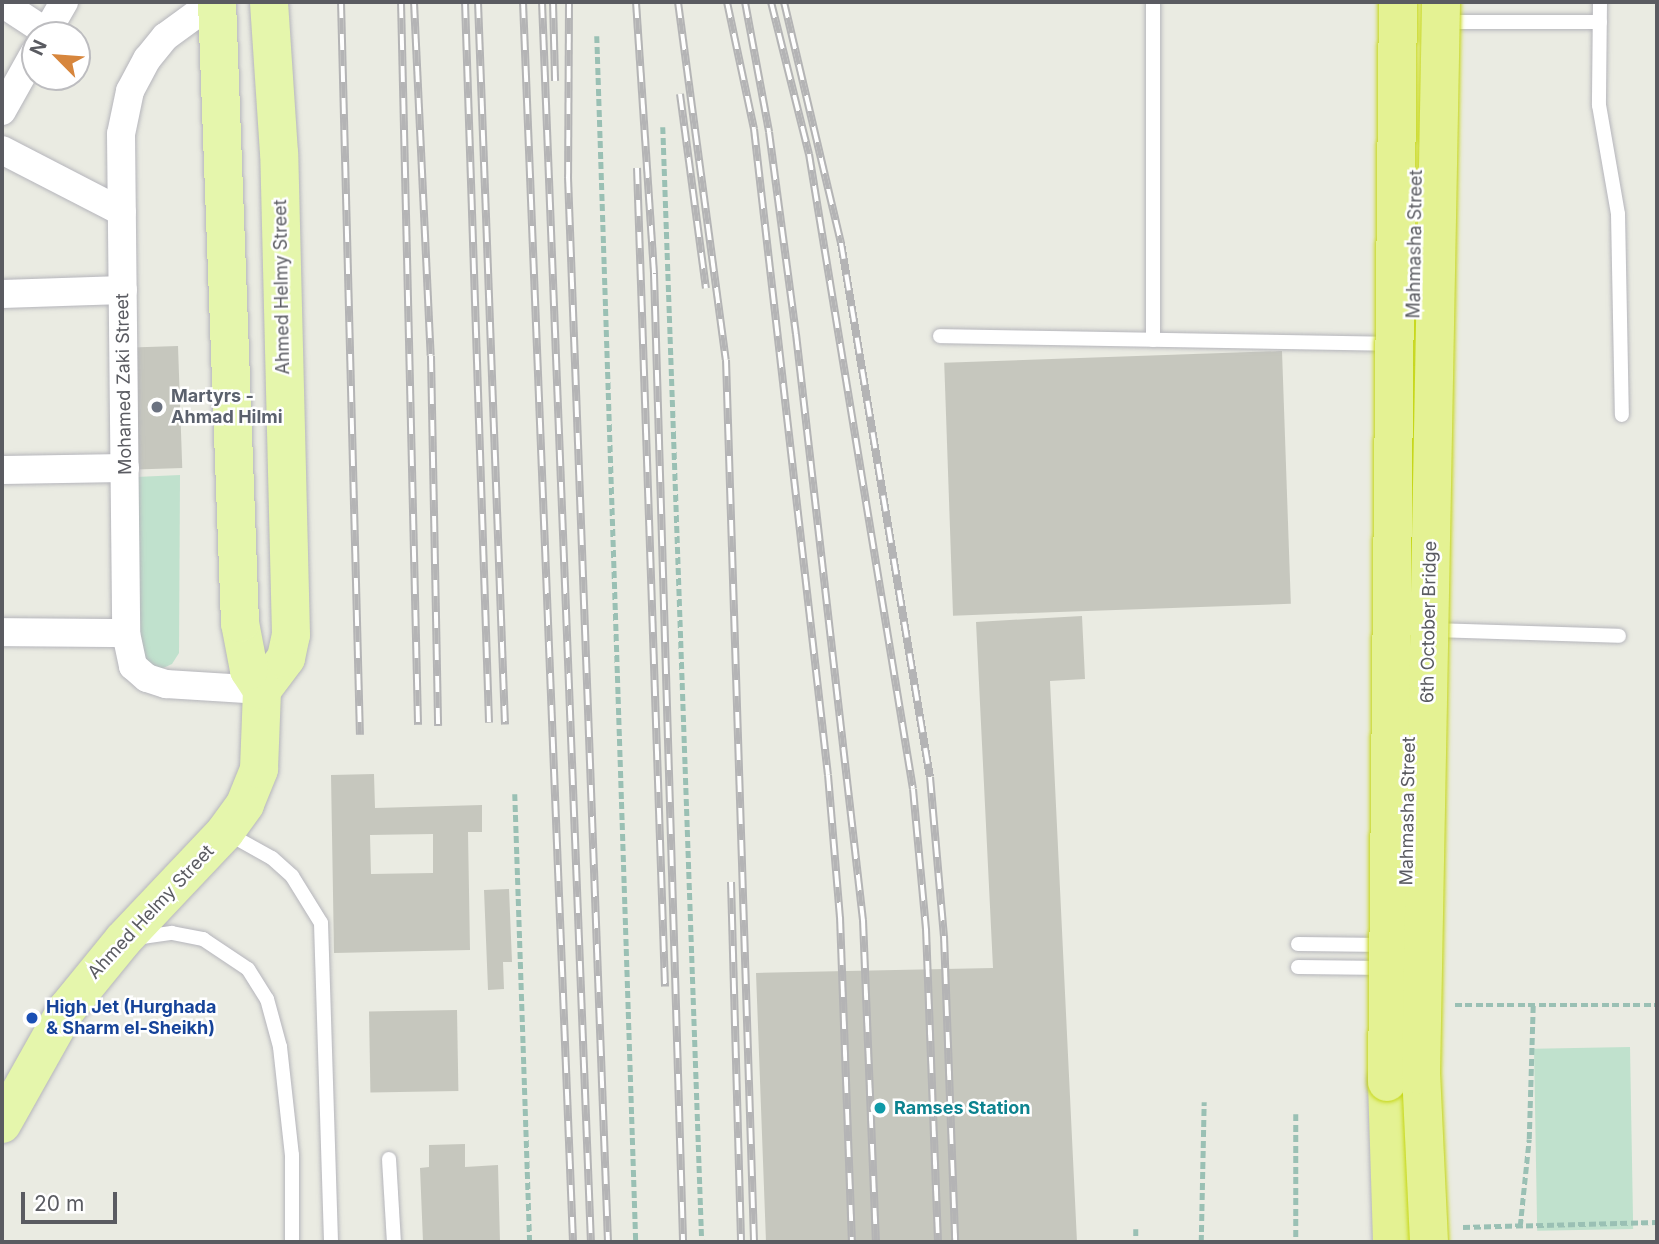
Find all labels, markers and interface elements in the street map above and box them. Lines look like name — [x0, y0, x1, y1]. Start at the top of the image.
north arrow — [21, 21, 91, 91]
text: N — [25, 36, 52, 59]
street label: Mahmasha Street — [1403, 169, 1427, 319]
street label: Ahmed Helmy Street — [270, 199, 294, 375]
street label: Mohamed Zaki Street — [112, 293, 136, 475]
place label: Martyrs - Ahmad Hilmi — [171, 386, 283, 428]
marker: Martyrs - Ahmad Hilmi — [149, 399, 165, 415]
street label: 6th October Bridge — [1417, 541, 1441, 703]
street label: Mahmasha Street — [1396, 736, 1420, 886]
street label: Ahmed Helmy Street — [83, 841, 219, 983]
place label: High Jet (Hurghada & Sharm el-Sheikh) — [46, 997, 216, 1040]
marker: High Jet (Hurghada & Sharm el-Sheikh) — [24, 1010, 40, 1026]
place label: Ramses Station — [894, 1097, 1030, 1119]
marker: Ramses Station — [872, 1100, 888, 1116]
scale bar — [24, 1178, 121, 1222]
text: 20 m — [34, 1191, 84, 1216]

